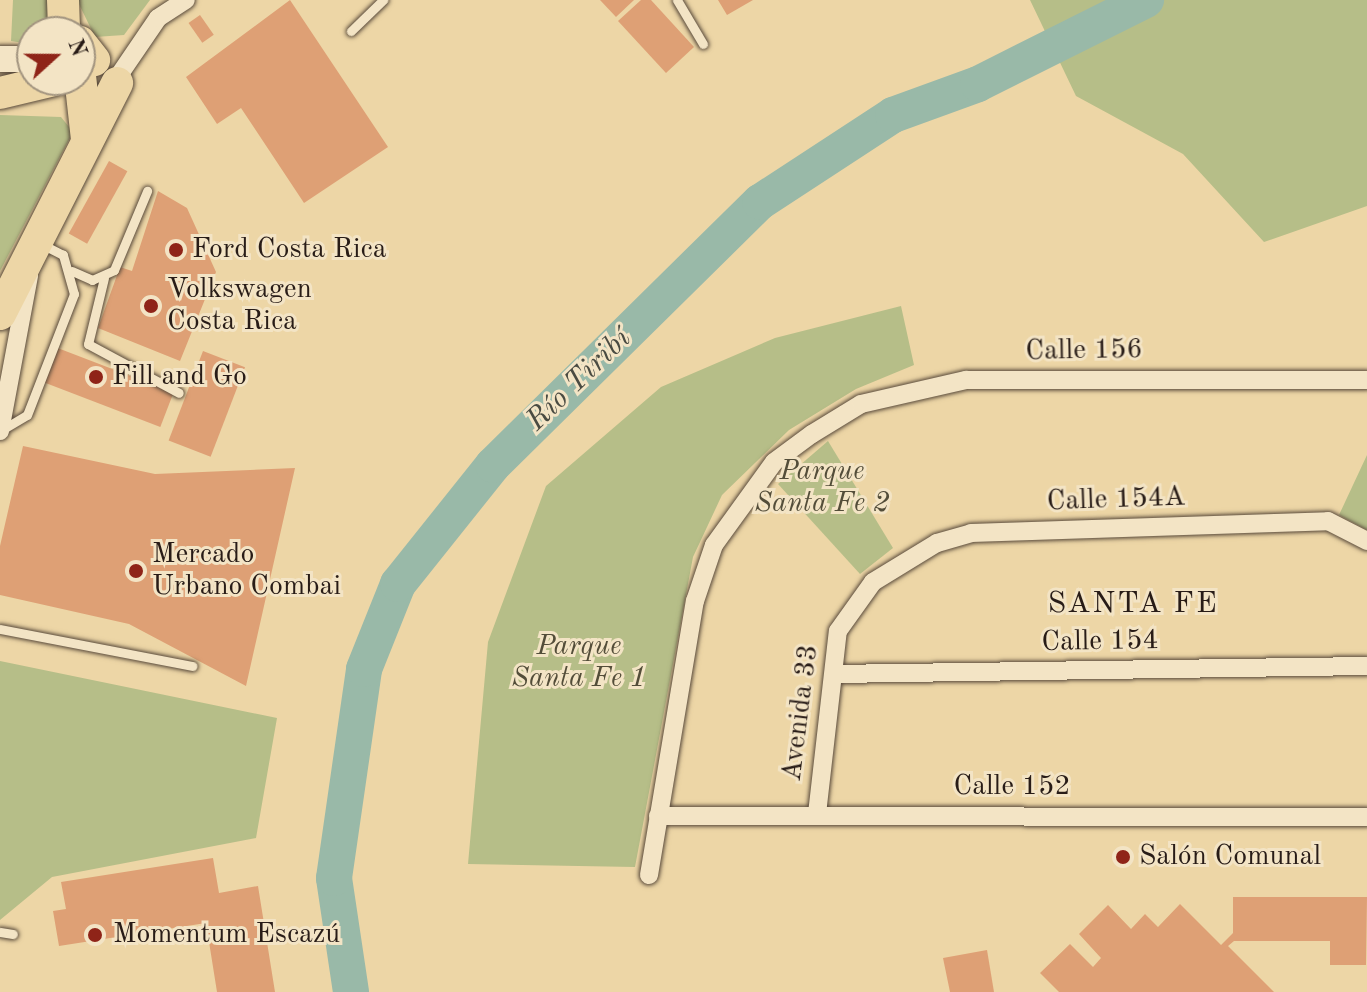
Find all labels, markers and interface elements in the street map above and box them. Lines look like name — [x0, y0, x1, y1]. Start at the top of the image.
north arrow — [16, 16, 96, 96]
text: N — [63, 36, 90, 60]
place label: Ford Costa Rica — [192, 233, 387, 267]
marker: Ford Costa Rica — [167, 241, 185, 259]
place label: Volkswagen Costa Rica — [167, 273, 312, 339]
marker: Volkswagen Costa Rica — [142, 297, 160, 315]
water label: Río Tiribí — [519, 321, 639, 439]
street label: Calle 156 — [1025, 333, 1143, 369]
place label: Fill and Go — [112, 360, 247, 394]
marker: Fill and Go — [87, 368, 105, 386]
park label: Parque Santa Fe 2 — [755, 455, 889, 521]
street label: Calle 154A — [1046, 481, 1186, 519]
place label: Mercado Urbano Combai — [152, 538, 341, 604]
marker: Mercado Urbano Combai — [127, 562, 145, 580]
district label: SANTA FE — [1047, 586, 1219, 622]
street label: Calle 154 — [1041, 624, 1159, 660]
park label: Parque Santa Fe 1 — [512, 630, 646, 696]
street label: Avenida 33 — [776, 643, 826, 783]
street label: Calle 152 — [953, 770, 1071, 804]
place label: Salón Comunal — [1139, 840, 1321, 874]
marker: Salón Comunal — [1114, 848, 1132, 866]
place label: Momentum Escazú — [113, 918, 340, 952]
marker: Momentum Escazú — [84, 924, 106, 946]

